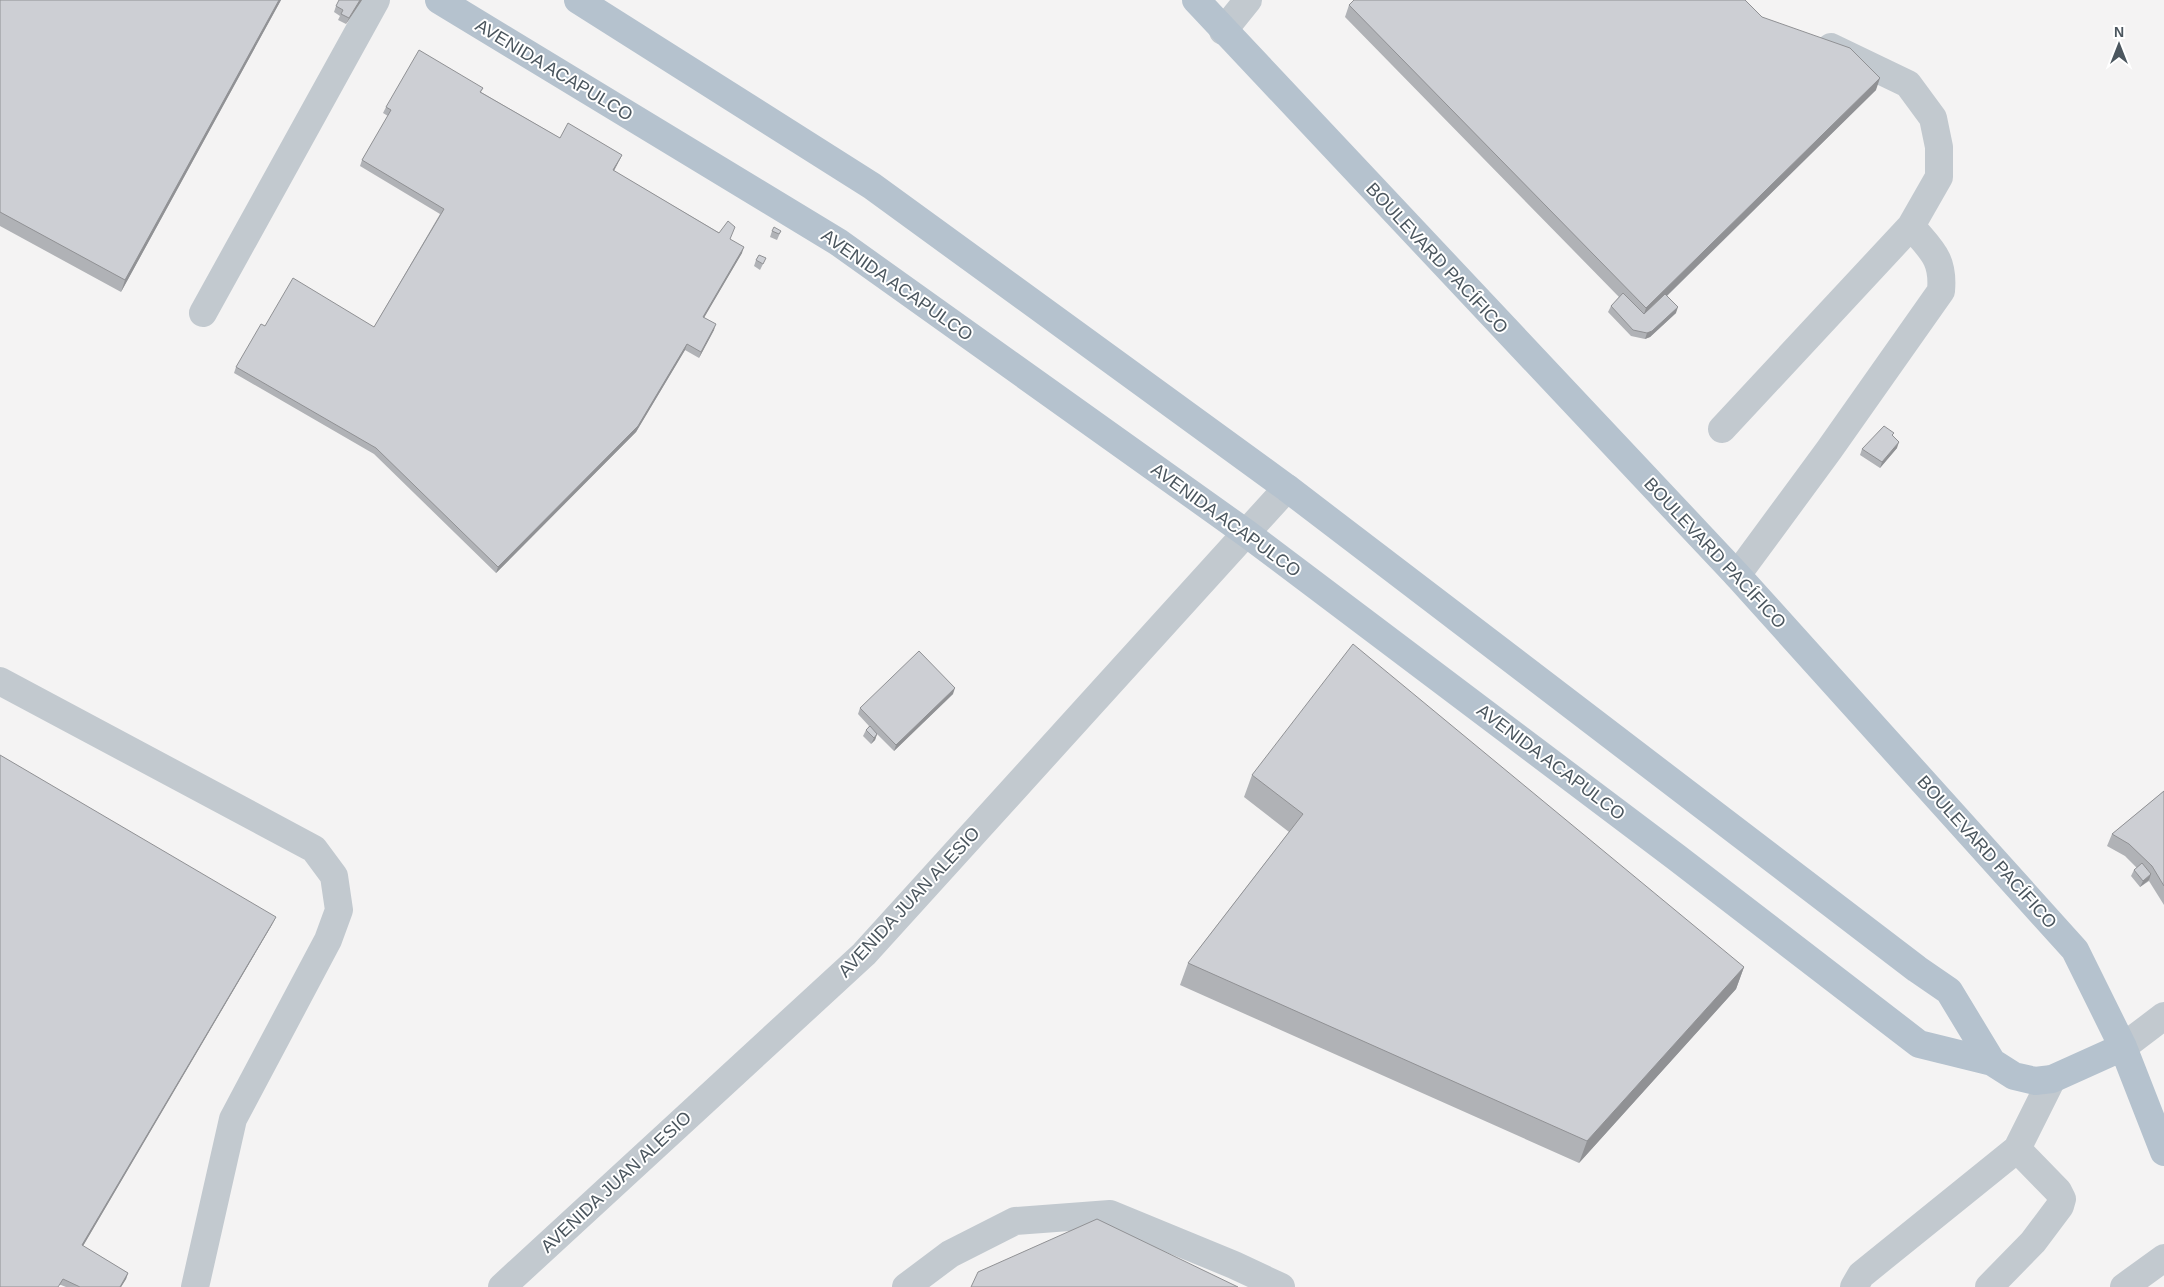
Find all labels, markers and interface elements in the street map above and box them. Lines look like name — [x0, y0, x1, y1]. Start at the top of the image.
street label: AVENIDA ACAPULCO — [472, 15, 636, 125]
north arrow — [2094, 20, 2144, 70]
text: N — [2114, 24, 2124, 40]
street label: BOULEVARD PACÍFICO — [1362, 179, 1512, 337]
street label: AVENIDA ACAPULCO — [818, 225, 976, 345]
street label: AVENIDA ACAPULCO — [1147, 459, 1305, 581]
street label: BOULEVARD PACÍFICO — [1640, 474, 1790, 632]
street label: AVENIDA ACAPULCO — [1473, 700, 1629, 824]
street label: BOULEVARD PACÍFICO — [1913, 772, 2061, 932]
street label: AVENIDA JUAN ALESIO — [834, 823, 984, 981]
street label: AVENIDA JUAN ALESIO — [537, 1107, 695, 1257]

